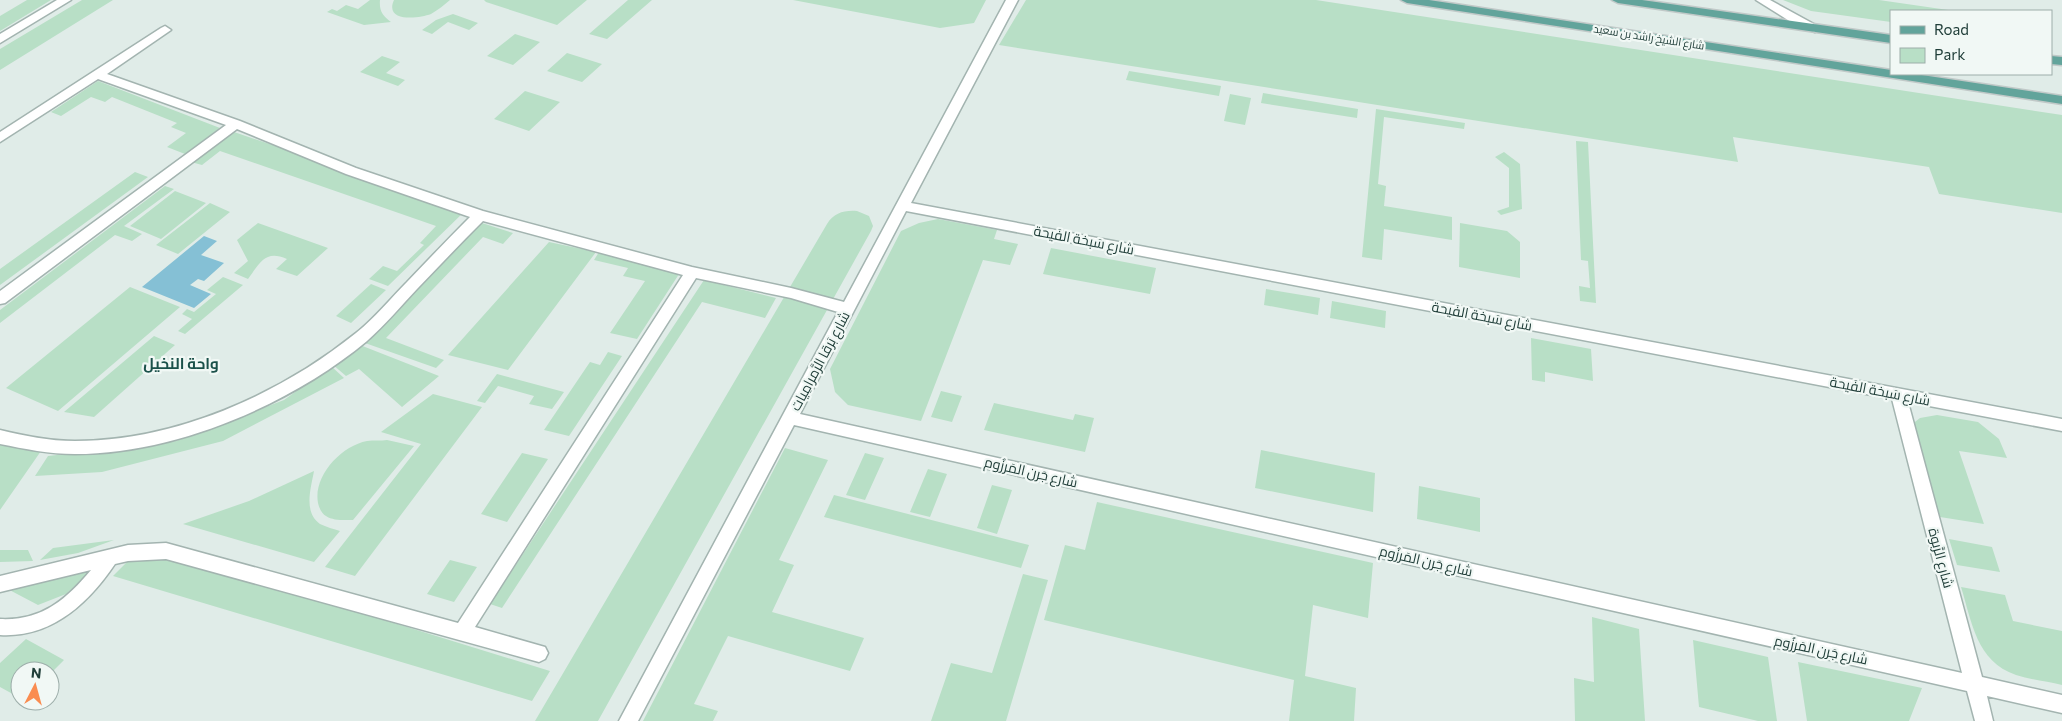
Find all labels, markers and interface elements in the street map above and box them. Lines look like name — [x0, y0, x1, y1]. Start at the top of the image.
legend — [1890, 10, 2052, 75]
text: Road — [1934, 20, 1969, 38]
street label: شارع الشيخ راشد بن سعيد — [1592, 21, 1705, 54]
text: Park — [1934, 45, 1965, 63]
street label: شارع سَبخة الفَيحة — [1032, 221, 1136, 259]
street label: شارع سَبخة الفَيحة — [1430, 297, 1534, 335]
street label: شارع بَرقا الرَّمرامِيات — [786, 308, 854, 414]
district label: واحة النخيل — [143, 354, 219, 373]
street label: شارع سَبخة الفَيحة — [1828, 372, 1932, 410]
street label: شارع جَرن المَرزُوم — [982, 453, 1079, 492]
street label: شارع الرَّبوة — [1924, 526, 1958, 590]
street label: شارع جَرن المَرزُوم — [1377, 542, 1474, 581]
street label: شارع جَرن المَرزُوم — [1772, 631, 1869, 670]
north arrow — [10, 661, 60, 711]
text: N — [30, 664, 43, 682]

